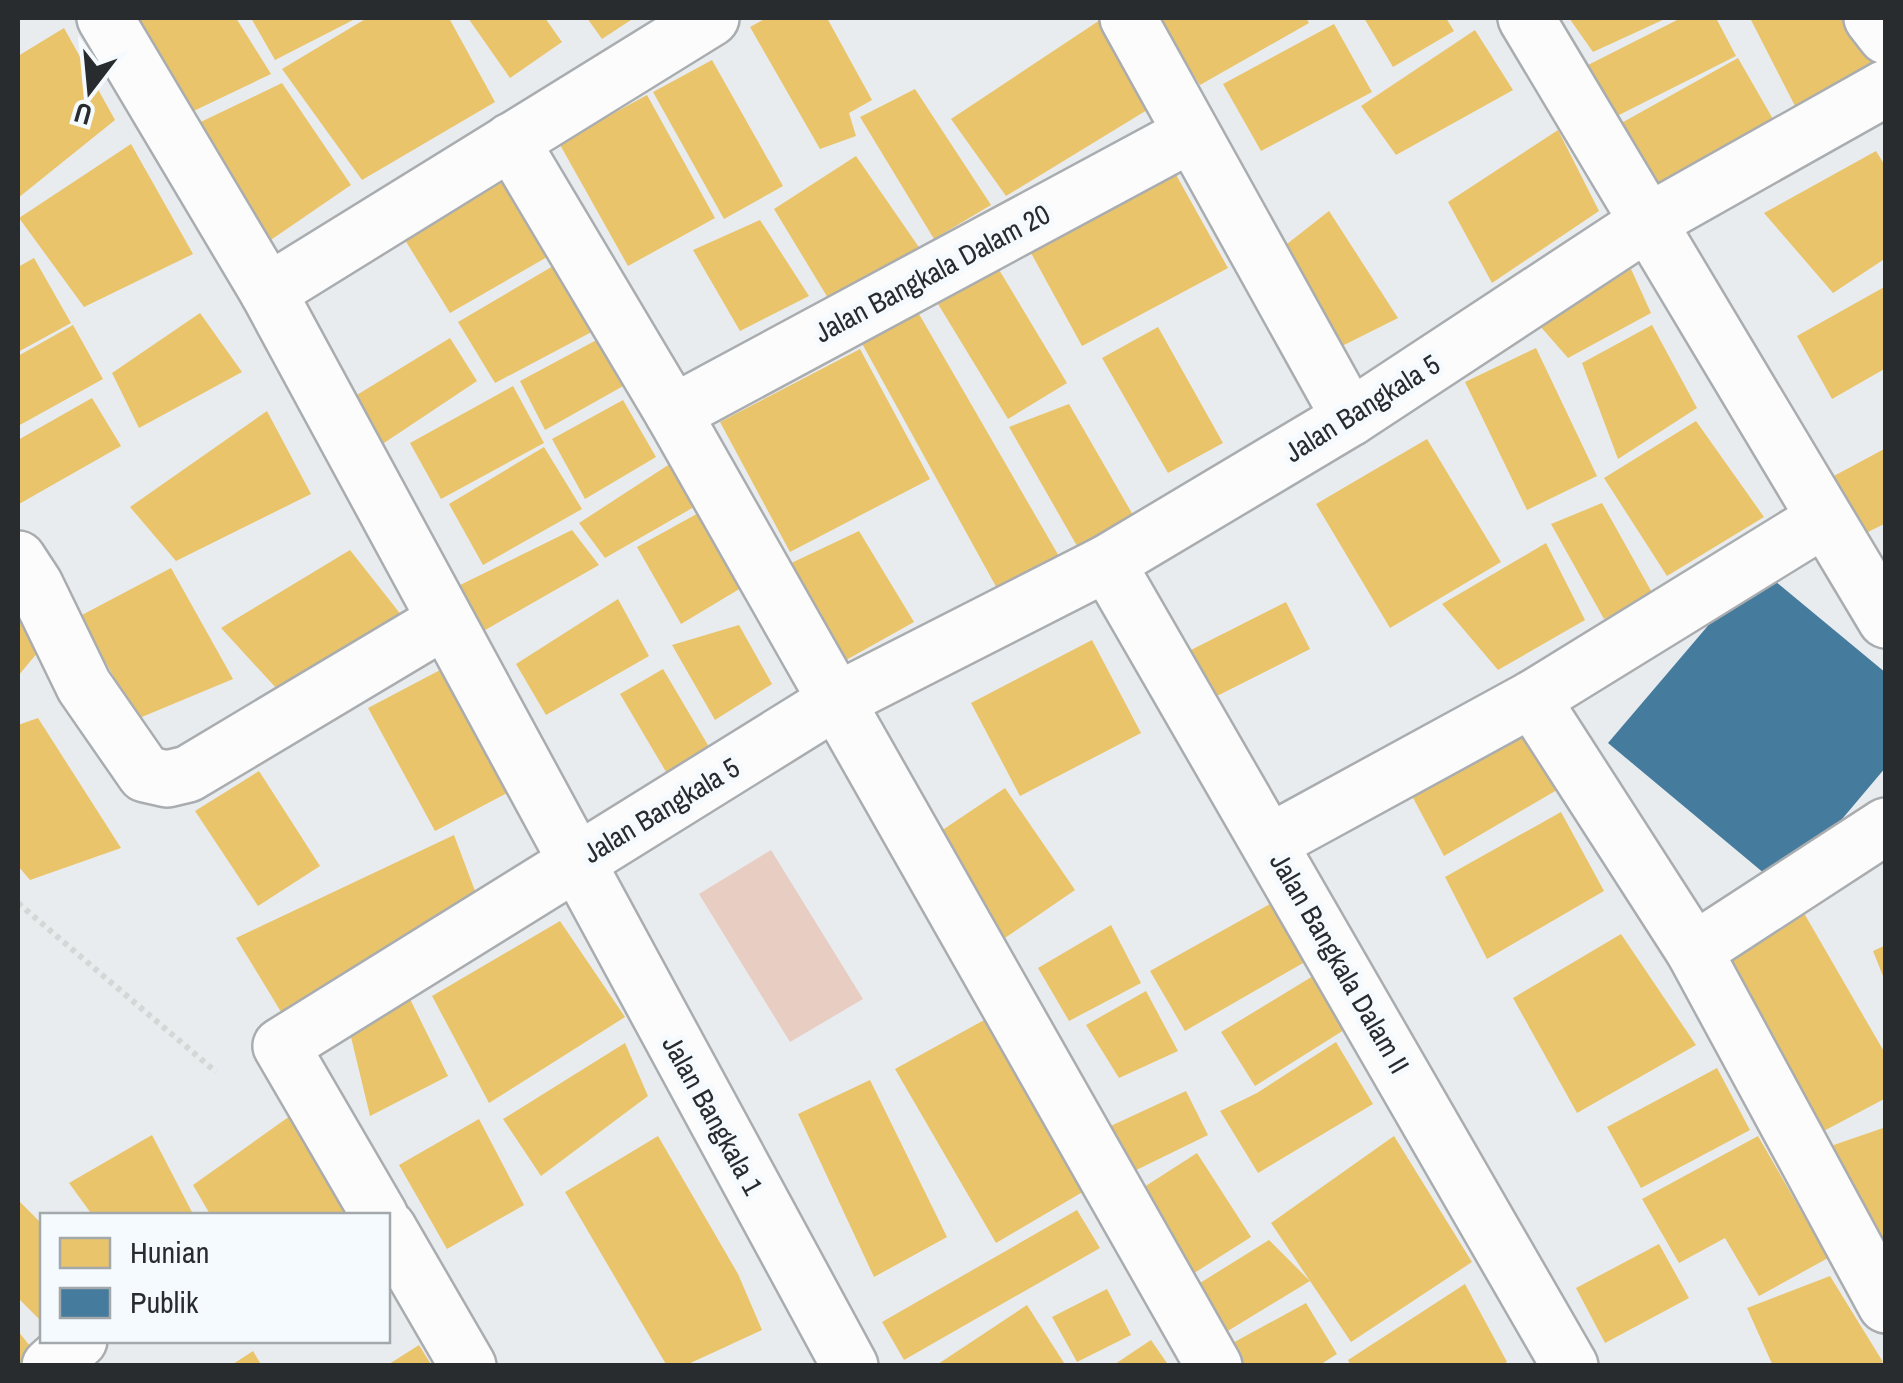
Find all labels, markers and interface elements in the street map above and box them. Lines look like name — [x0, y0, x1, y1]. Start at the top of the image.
north arrow — [40, 40, 140, 140]
text: U — [70, 93, 96, 135]
street label: Jalan Bangkala Dalam 20 — [808, 195, 1056, 351]
street label: Jalan Bangkala 5 — [1277, 345, 1447, 471]
street label: Jalan Bangkala 5 — [576, 748, 746, 872]
street label: Jalan Bangkala Dalam II — [1261, 846, 1419, 1080]
street label: Jalan Bangkala 1 — [654, 1029, 772, 1201]
legend — [40, 1213, 390, 1343]
text: Hunian — [130, 1232, 209, 1272]
text: Publik — [130, 1282, 199, 1322]

